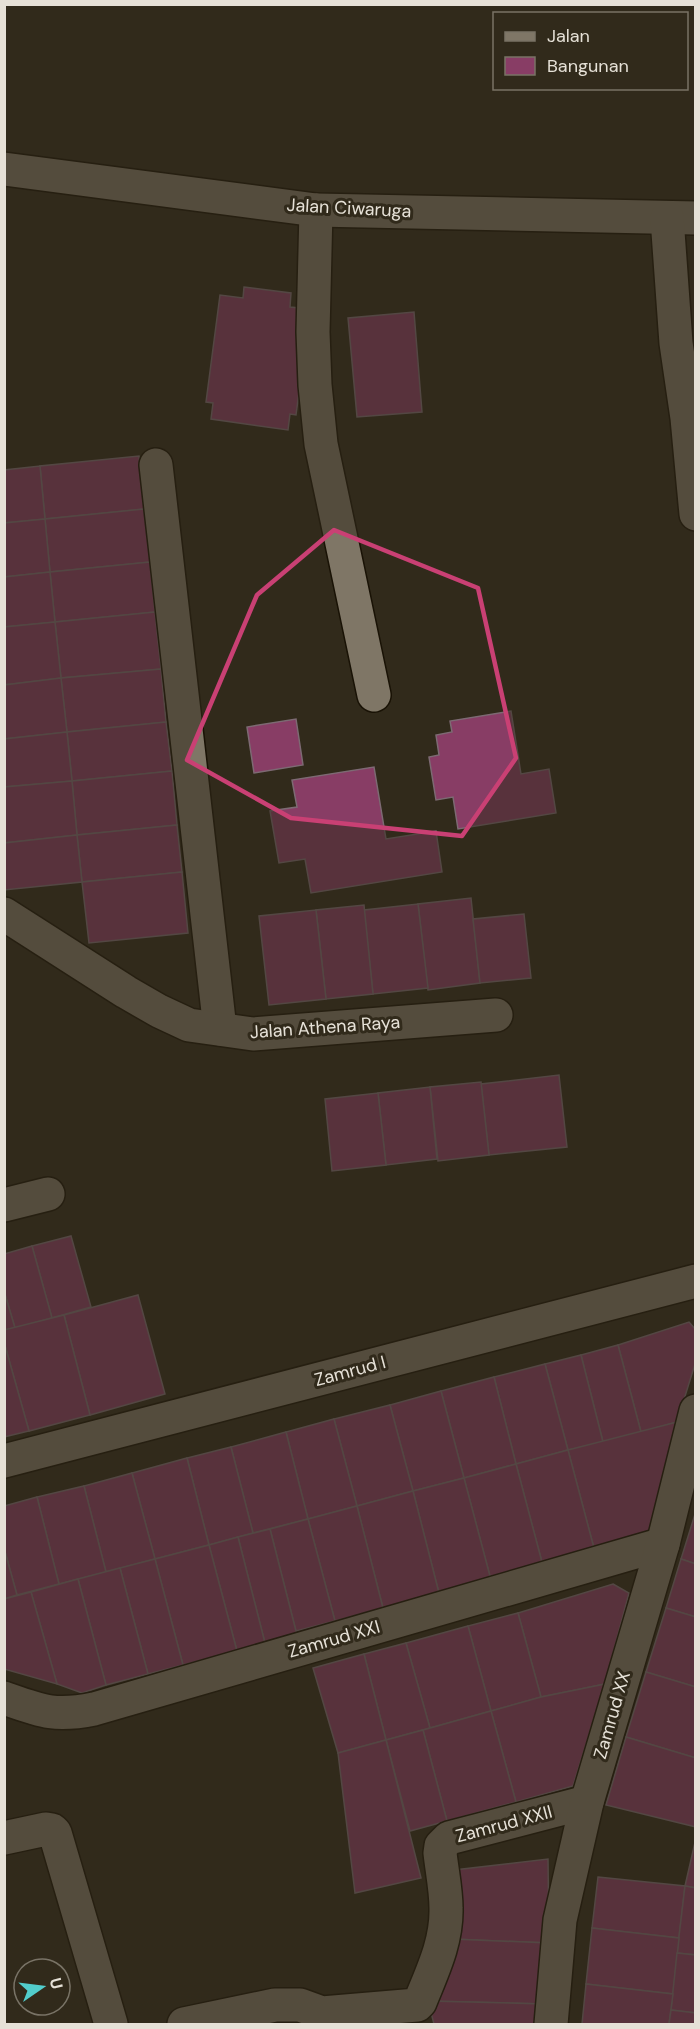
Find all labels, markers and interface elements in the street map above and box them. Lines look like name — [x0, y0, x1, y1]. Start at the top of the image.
legend — [493, 12, 688, 90]
text: Jalan — [547, 24, 590, 48]
text: Bangunan — [547, 54, 629, 78]
street label: Jalan Ciwaruga — [286, 193, 412, 223]
street label: Jalan Athena Raya — [249, 1010, 401, 1044]
street label: Zamrud I — [312, 1350, 388, 1392]
street label: Zamrud XXI — [285, 1614, 383, 1664]
street label: Zamrud XX — [588, 1668, 636, 1762]
street label: Zamrud XXII — [453, 1800, 555, 1848]
north arrow — [12, 1957, 72, 2017]
text: U — [45, 1976, 68, 1991]

